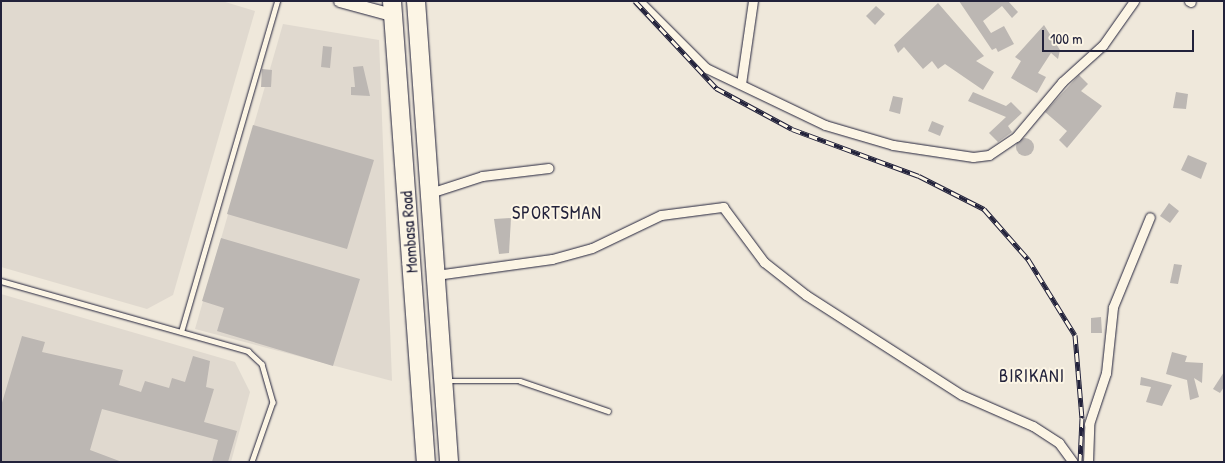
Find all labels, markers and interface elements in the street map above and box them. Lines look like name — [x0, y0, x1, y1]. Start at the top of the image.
scale bar — [1045, 20, 1198, 52]
text: 100 m — [1050, 28, 1083, 49]
street label: Mombasa Road — [397, 190, 421, 274]
district label: SPORTSMAN — [511, 202, 603, 224]
district label: BIRIKANI — [998, 365, 1066, 387]

